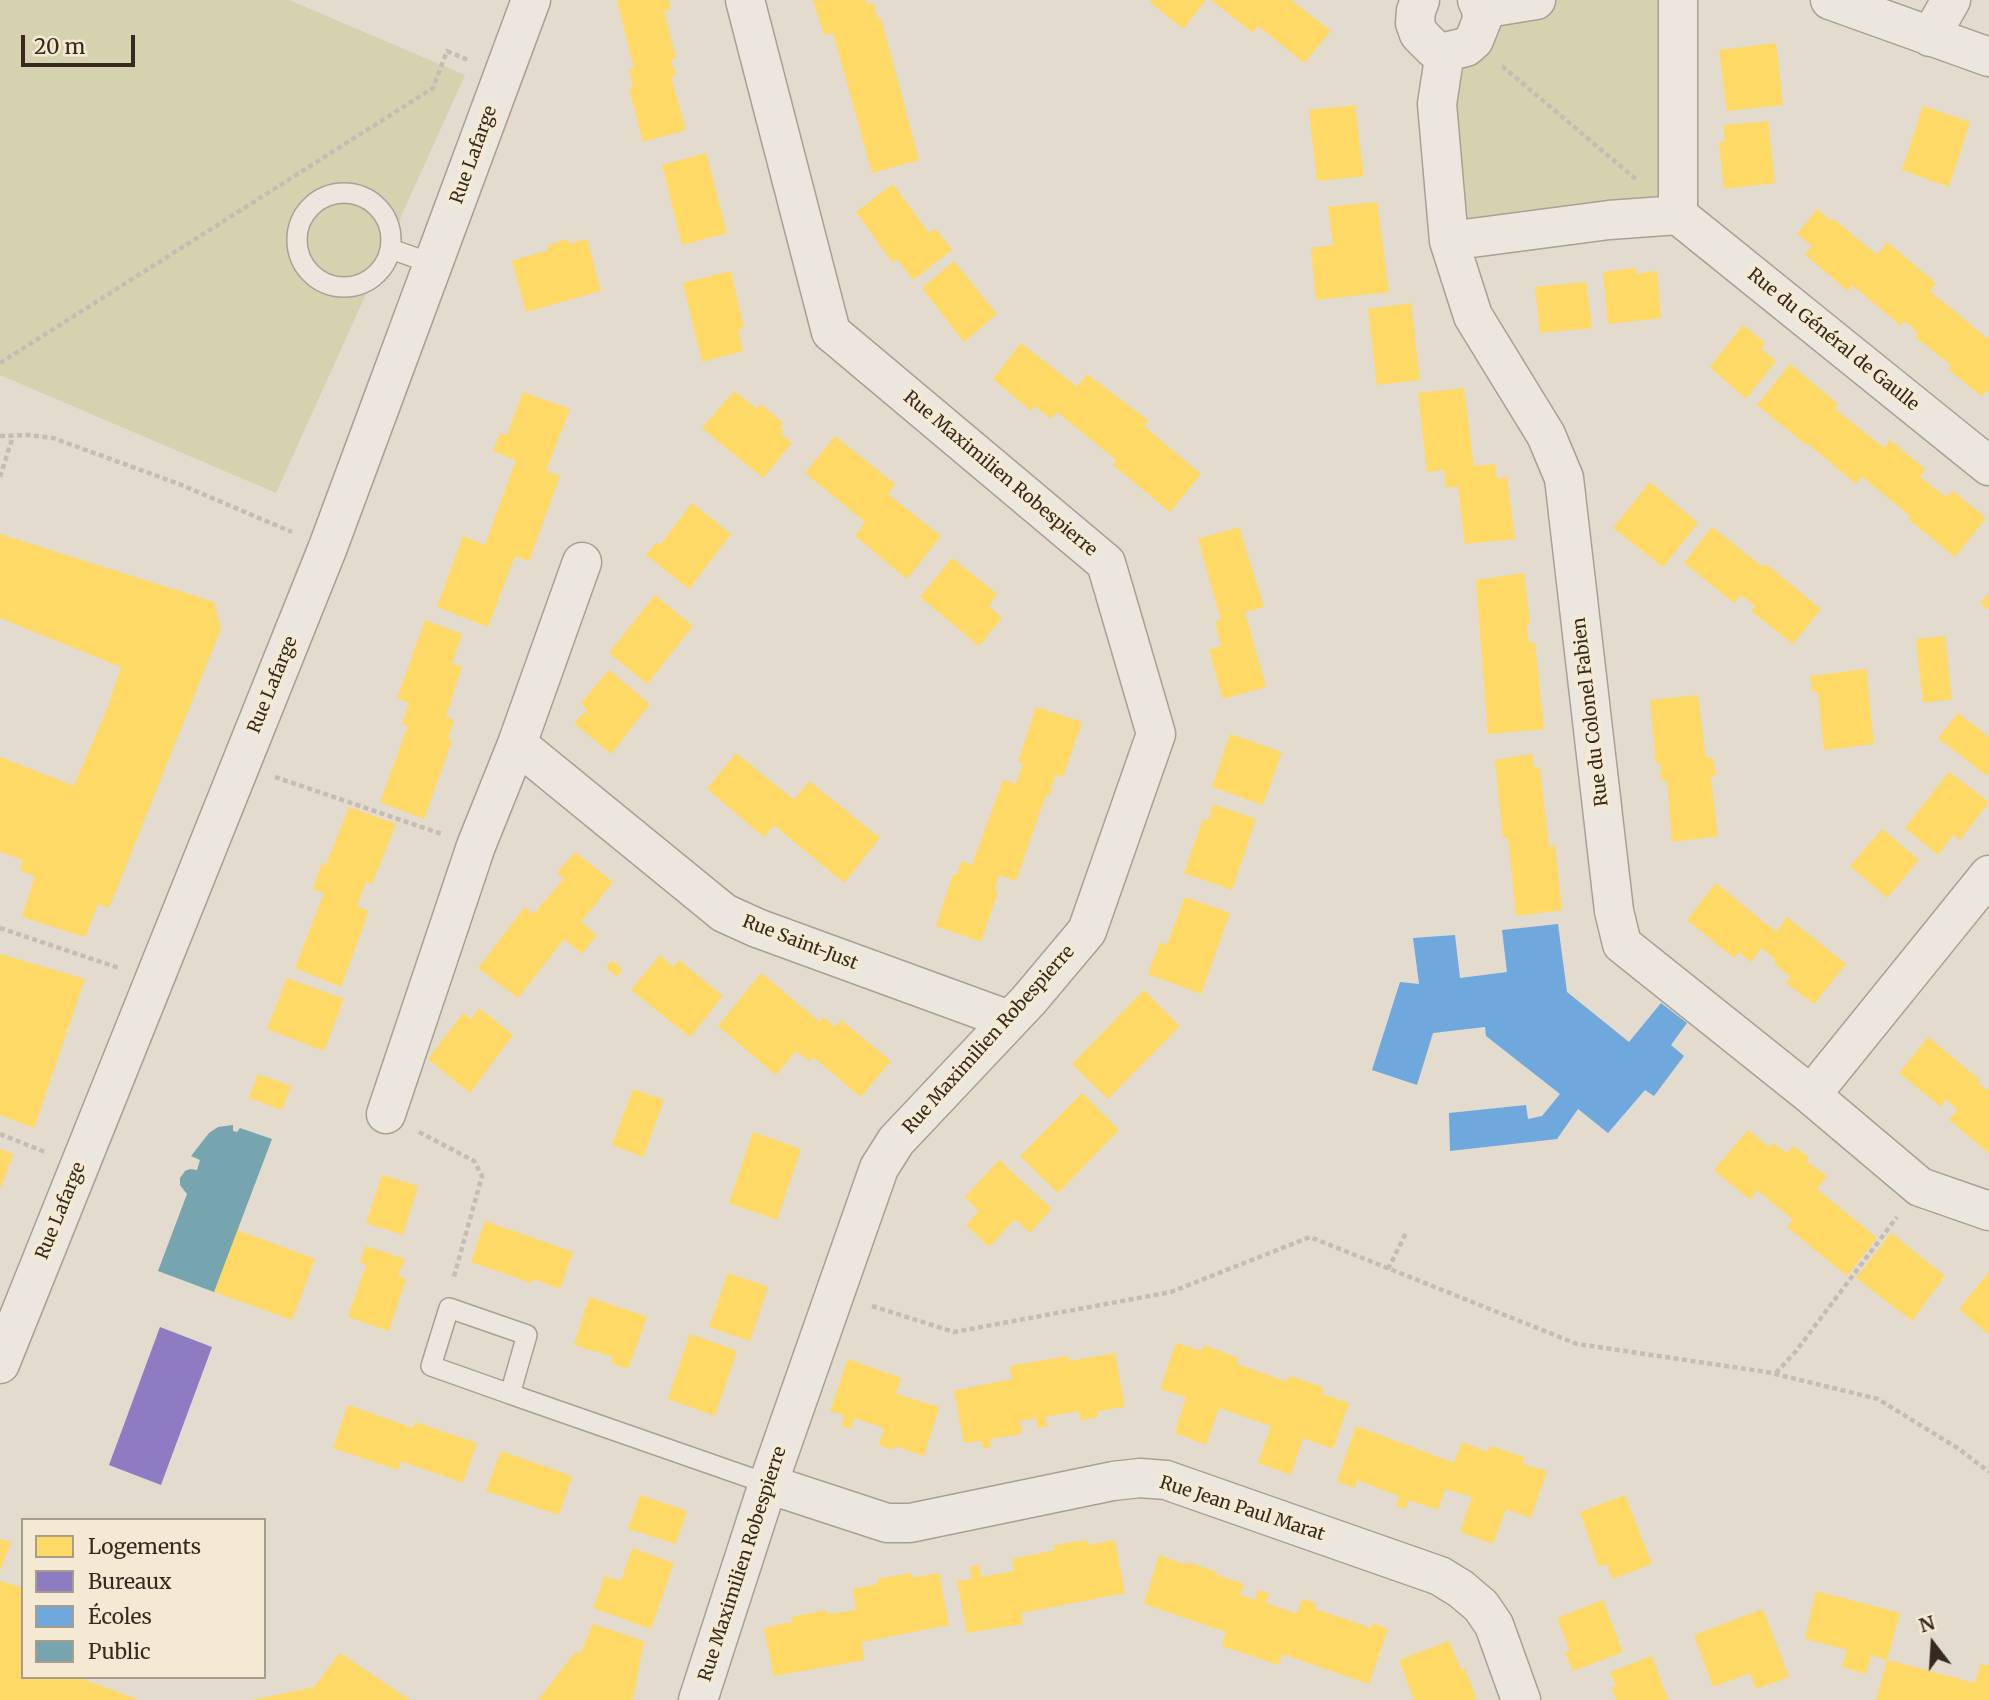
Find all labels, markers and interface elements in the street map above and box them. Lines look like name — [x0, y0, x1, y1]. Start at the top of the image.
scale bar — [24, 21, 138, 65]
text: 20 m — [34, 33, 85, 60]
street label: Rue Lafarge — [446, 103, 502, 207]
street label: Rue du Général de Gaulle — [1743, 264, 1923, 416]
street label: Rue Maximilien Robespierre — [899, 387, 1101, 561]
street label: Rue du Colonel Fabien — [1569, 616, 1613, 808]
street label: Rue Lafarge — [244, 633, 302, 737]
street label: Rue Saint-Just — [739, 911, 861, 975]
street label: Rue Maximilien Robespierre — [899, 941, 1079, 1139]
street label: Rue Lafarge — [32, 1159, 90, 1263]
street label: Rue Maximilien Robespierre — [695, 1444, 791, 1684]
street label: Rue Jean Paul Marat — [1157, 1472, 1327, 1546]
legend — [21, 1518, 266, 1679]
text: Logements — [88, 1533, 201, 1560]
text: Bureaux — [88, 1568, 172, 1595]
text: Écoles — [88, 1603, 152, 1630]
north arrow — [1898, 1609, 1968, 1679]
text: N — [1916, 1610, 1938, 1638]
text: Public — [88, 1638, 151, 1665]

